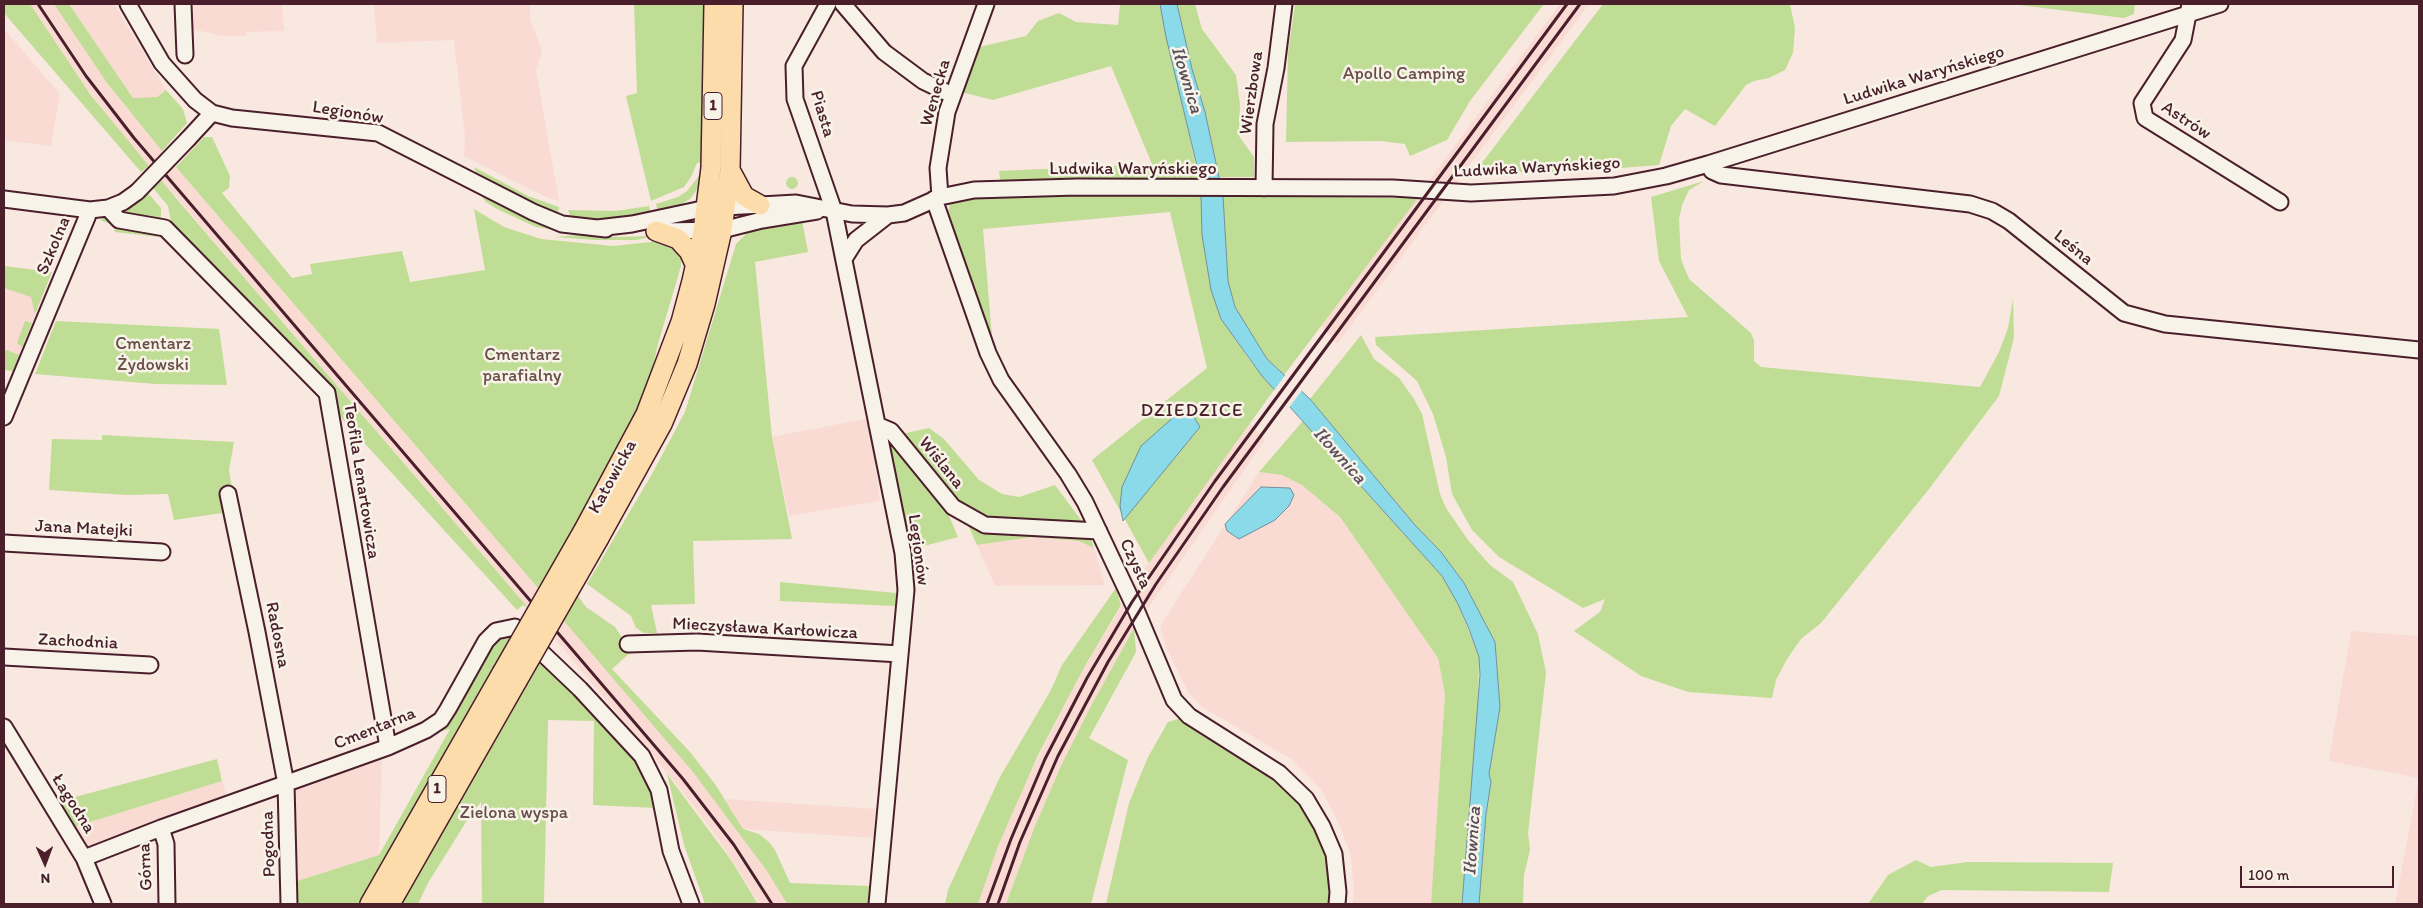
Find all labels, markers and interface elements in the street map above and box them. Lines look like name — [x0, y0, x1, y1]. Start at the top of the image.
street label: Ludwika Waryńskiego — [1841, 41, 2007, 111]
water label: Iłownica — [1165, 44, 1207, 116]
street label: Wierzbowa — [1235, 50, 1269, 136]
street label: Wenecka — [916, 57, 956, 129]
park label: Apollo Camping — [1343, 63, 1465, 85]
street label: Piasta — [805, 88, 839, 140]
road number: 1 — [704, 92, 722, 120]
street label: Legionów — [311, 97, 385, 129]
street label: Astrów — [2157, 97, 2215, 145]
street label: Ludwika Waryńskiego — [1453, 153, 1621, 183]
street label: Ludwika Waryńskiego — [1049, 158, 1217, 180]
street label: Szkolna — [32, 214, 76, 278]
street label: Leśna — [2049, 226, 2097, 270]
park label: Cmentarz Żydowski — [115, 333, 191, 376]
park label: Cmentarz parafialny — [482, 344, 562, 386]
district label: DZIEDZICE — [1139, 400, 1245, 422]
street label: Teofila Lenartowicza — [338, 401, 384, 561]
water label: Iłownica — [1307, 423, 1371, 489]
street label: Wiślana — [913, 433, 969, 493]
street label: Katowicka — [584, 436, 642, 518]
street label: Legionów — [902, 513, 934, 587]
street label: Jana Matejki — [35, 516, 133, 542]
street label: Czysta — [1114, 536, 1156, 592]
street label: Radosna — [260, 600, 294, 670]
street label: Mieczysława Karłowicza — [672, 613, 858, 645]
street label: Zachodnia — [37, 629, 119, 655]
street label: Cmentarna — [331, 703, 419, 755]
street label: Łagodna — [46, 770, 100, 838]
road number: 1 — [428, 776, 446, 802]
park label: Zielona wyspa — [460, 802, 568, 824]
water label: Iłownica — [1459, 806, 1487, 876]
street label: Pogodna — [257, 810, 281, 878]
north arrow — [20, 838, 70, 888]
street label: Górna — [134, 843, 158, 891]
scale bar — [2243, 856, 2397, 888]
text: 100 m — [2248, 866, 2289, 884]
text: N — [41, 870, 51, 887]

